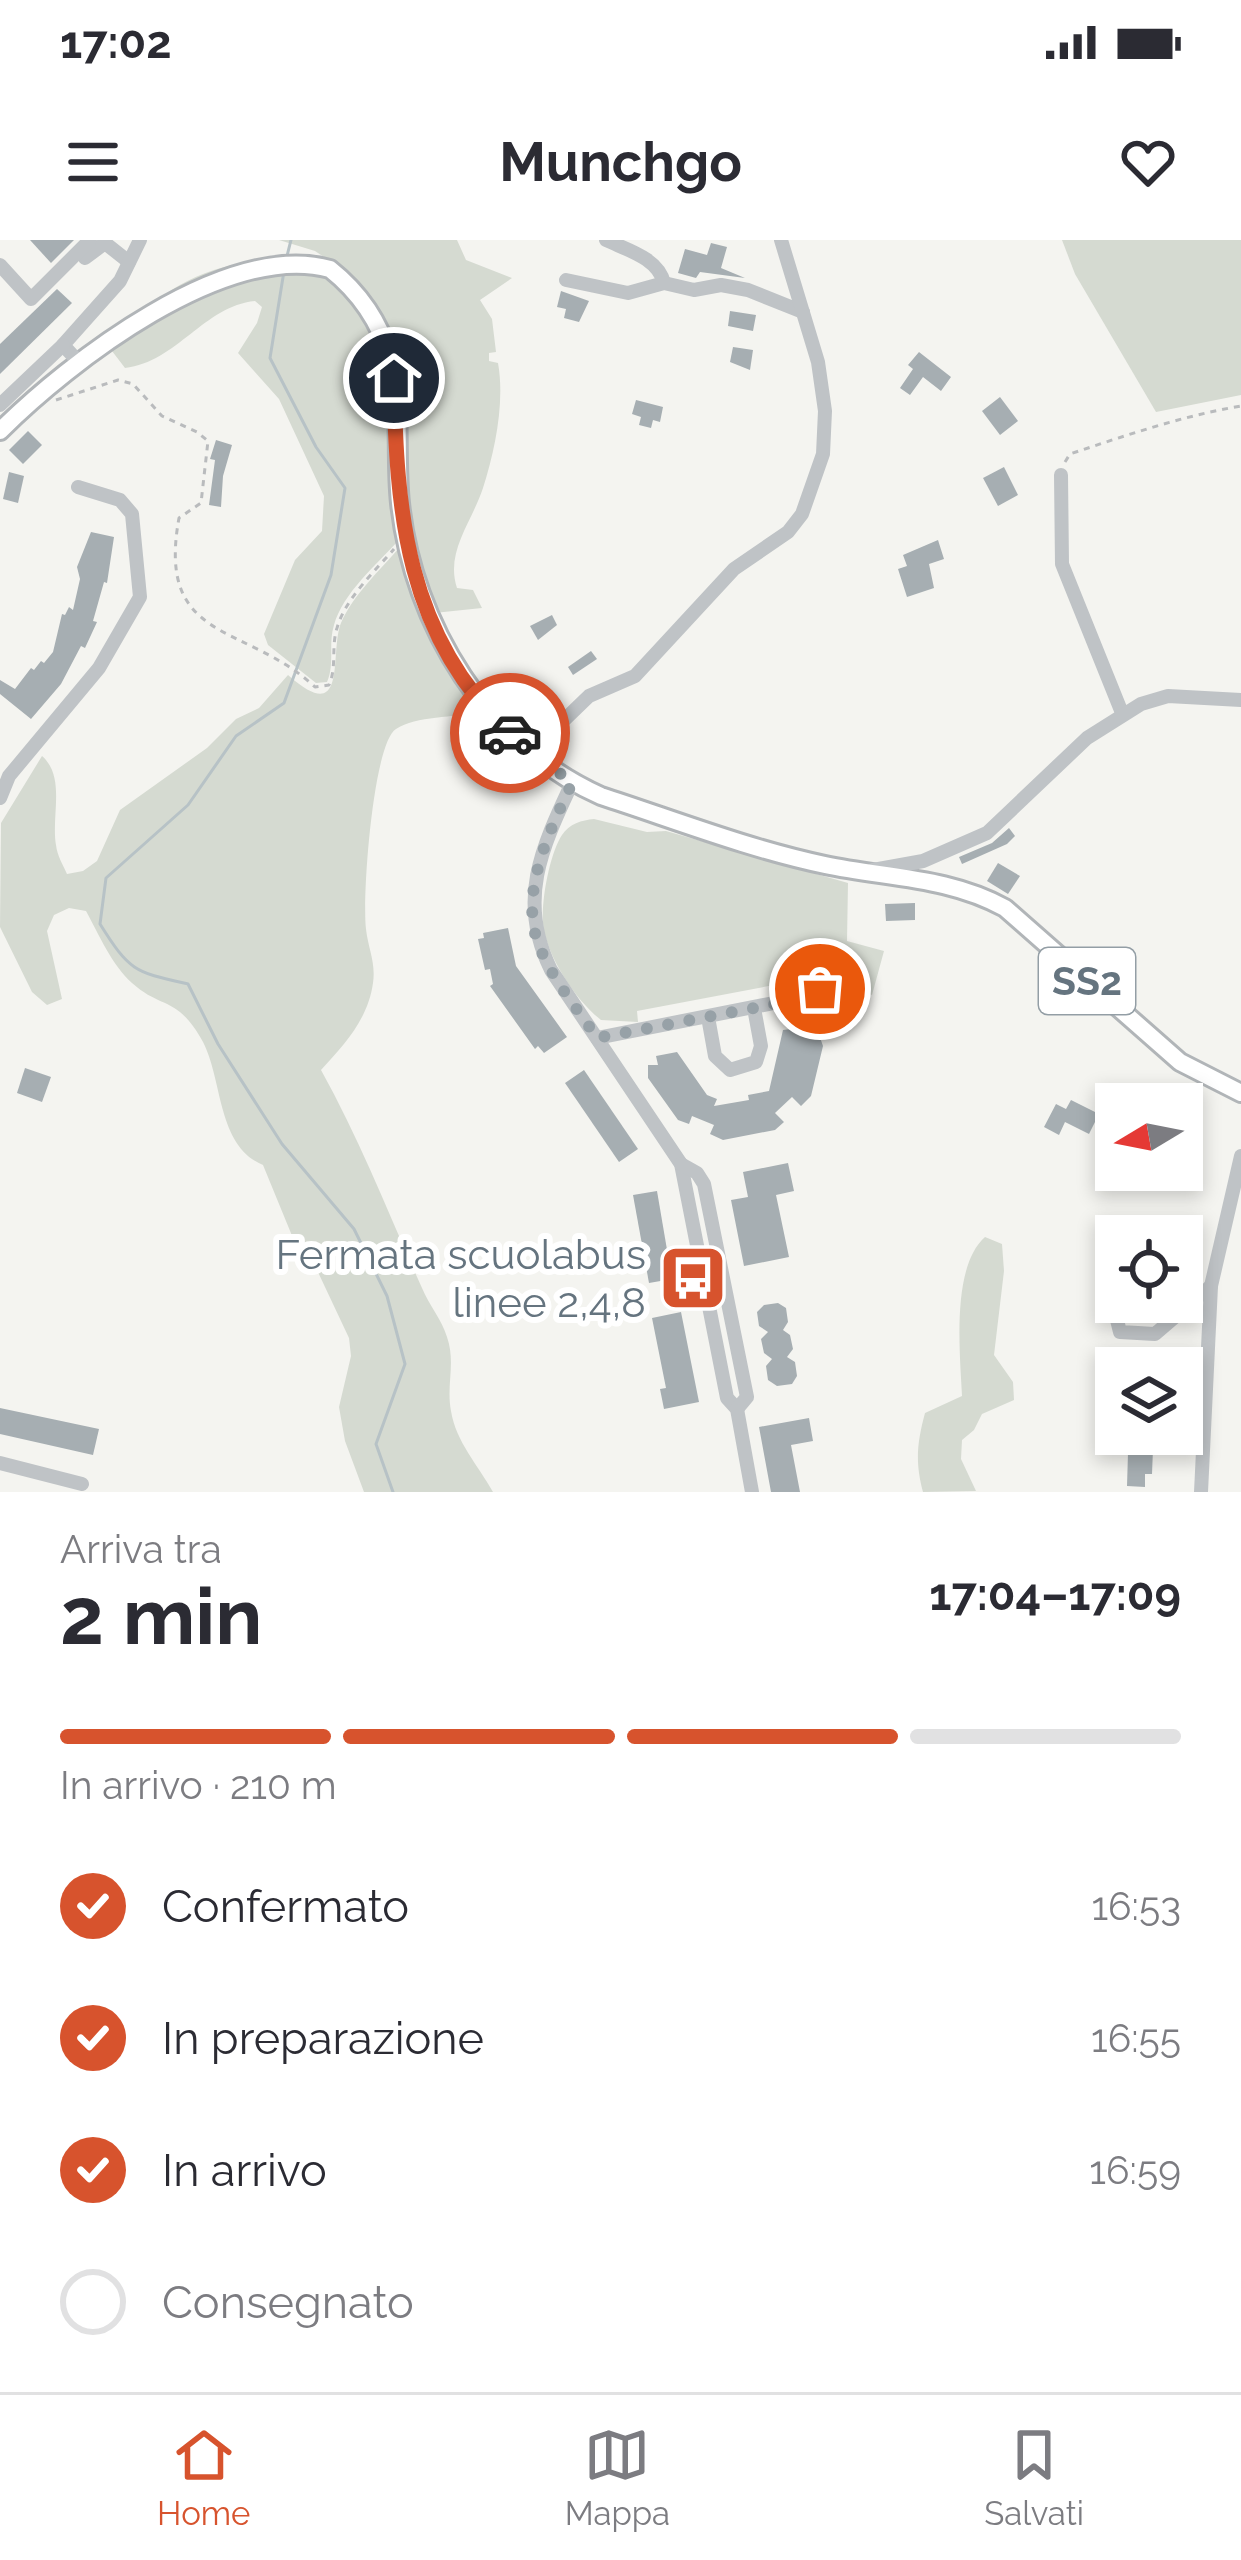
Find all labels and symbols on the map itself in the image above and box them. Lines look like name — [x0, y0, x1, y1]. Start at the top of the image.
pin — [343, 327, 445, 429]
courier — [450, 673, 570, 793]
pin — [769, 938, 871, 1040]
road number: SS2 — [1039, 948, 1135, 1014]
north arrow — [1095, 1083, 1203, 1191]
place label: Fermata scuolabus linee 2,4,8 — [276, 1230, 646, 1327]
bus stop icon: Fermata scuolabus linee 2,4,8 — [658, 1243, 728, 1313]

